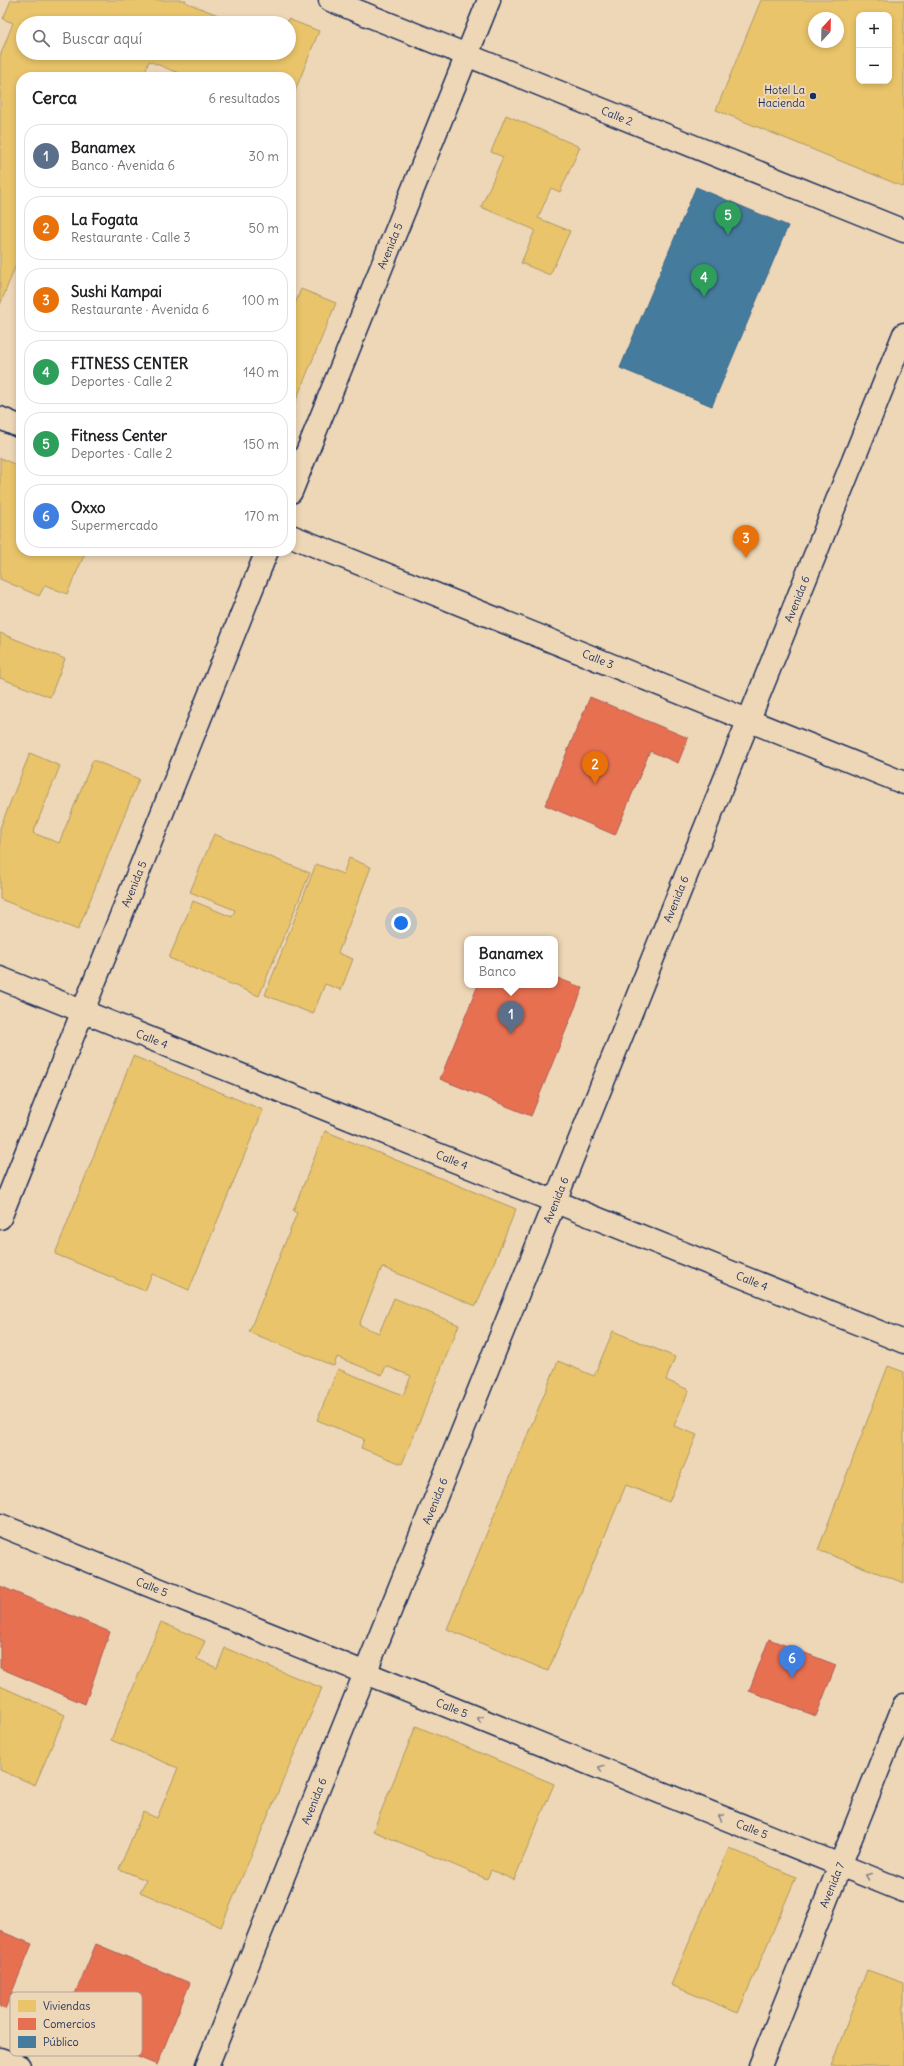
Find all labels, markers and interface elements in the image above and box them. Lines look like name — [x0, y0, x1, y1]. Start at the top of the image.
north arrow — [808, 12, 844, 48]
map controls — [856, 12, 892, 84]
button: + — [856, 12, 892, 48]
search box — [16, 16, 296, 60]
icon: search — [30, 27, 52, 49]
text: Buscar aquí — [62, 29, 142, 48]
button: − — [856, 48, 892, 84]
place label: Hotel La Hacienda — [758, 83, 805, 110]
text: Cerca — [32, 87, 77, 109]
text: 6 resultados — [208, 90, 280, 107]
marker: Hotel La Hacienda — [808, 91, 818, 101]
street label: Calle 2 — [599, 103, 635, 129]
text: Banamex — [71, 138, 135, 157]
text: 1 — [43, 148, 49, 165]
text: 30 m — [249, 148, 279, 165]
text: Banco · Avenida 6 — [71, 157, 175, 174]
pin: 5 — [715, 202, 741, 235]
text: La Fogata — [71, 210, 138, 229]
text: 2 — [42, 220, 50, 237]
text: 50 m — [248, 220, 279, 237]
street label: Avenida 5 — [374, 221, 406, 271]
text: Restaurante · Calle 3 — [71, 229, 191, 246]
pin: 4 — [691, 264, 717, 297]
text: Sushi Kampai — [71, 282, 162, 301]
text: 3 — [42, 292, 50, 309]
text: 100 m — [242, 292, 279, 309]
text: Restaurante · Avenida 6 — [71, 301, 209, 318]
text: FITNESS CENTER — [71, 354, 188, 373]
text: 4 — [42, 364, 50, 381]
text: 140 m — [243, 364, 279, 381]
text: Deportes · Calle 2 — [71, 373, 172, 390]
text: Fitness Center — [71, 426, 167, 445]
text: 5 — [42, 436, 50, 453]
text: 150 m — [243, 436, 279, 453]
text: Deportes · Calle 2 — [71, 445, 172, 462]
text: Oxxo — [71, 498, 106, 517]
text: 6 — [42, 508, 50, 525]
text: 170 m — [244, 508, 279, 525]
text: Supermercado — [71, 517, 158, 534]
pin: 3 — [733, 525, 759, 558]
street label: Avenida 6 — [781, 574, 813, 624]
street label: Calle 3 — [580, 646, 616, 672]
pin: 2 — [582, 751, 608, 784]
street label: Avenida 5 — [118, 859, 150, 909]
street label: Avenida 6 — [660, 874, 692, 924]
your location — [391, 913, 411, 933]
popup — [464, 936, 558, 988]
text: Banamex — [479, 944, 543, 963]
text: Banco — [479, 963, 516, 980]
pin: 1 — [498, 1001, 524, 1034]
street label: Calle 4 — [134, 1026, 170, 1052]
street label: Calle 4 — [434, 1147, 470, 1173]
street label: Avenida 6 — [540, 1175, 572, 1225]
street label: Calle 4 — [734, 1268, 770, 1294]
street label: Avenida 6 — [419, 1476, 451, 1526]
street label: Calle 5 — [134, 1574, 170, 1600]
pin: 6 — [779, 1645, 805, 1678]
street label: Calle 5 — [434, 1695, 470, 1721]
one-way arrow — [477, 1716, 484, 1724]
one-way arrow — [597, 1765, 605, 1773]
street label: Avenida 6 — [298, 1776, 330, 1826]
one-way arrow — [718, 1813, 725, 1821]
street label: Calle 5 — [734, 1816, 770, 1842]
street label: Avenida 7 — [817, 1860, 848, 1910]
one-way arrow — [864, 1873, 872, 1881]
legend — [10, 1992, 142, 2056]
text: Viviendas — [43, 1999, 90, 2013]
text: Comercios — [43, 2017, 96, 2031]
text: Público — [43, 2035, 79, 2049]

